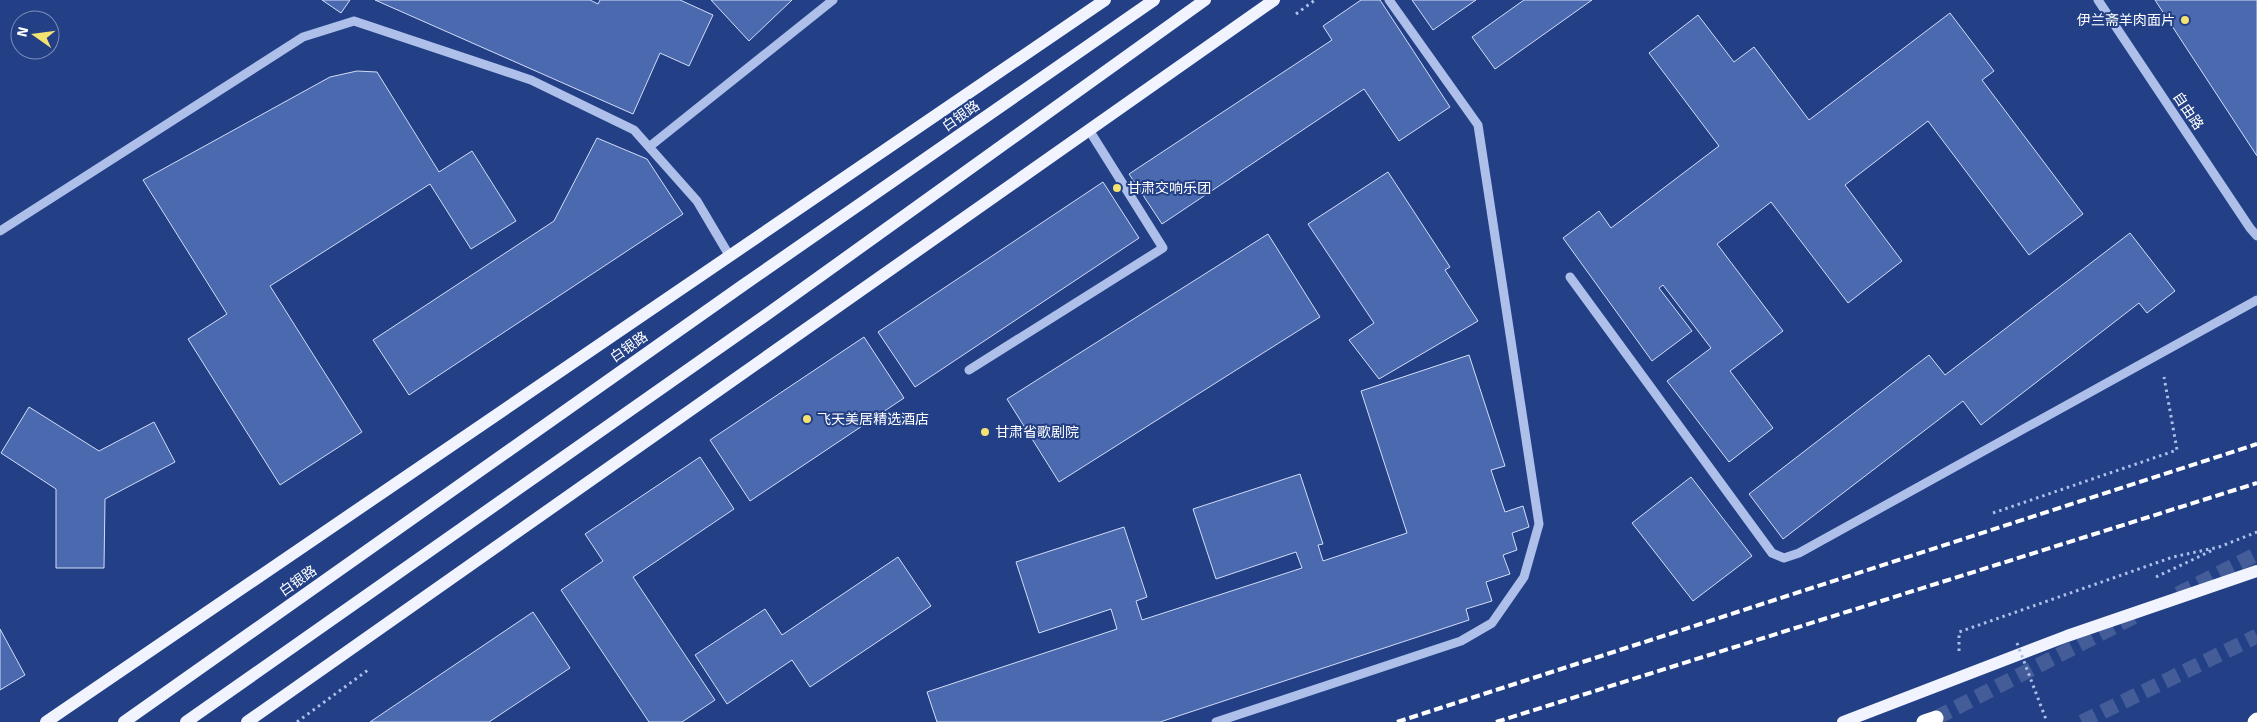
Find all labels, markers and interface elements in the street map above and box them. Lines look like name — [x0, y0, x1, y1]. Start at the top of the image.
north arrow — [10, 10, 60, 60]
place label: 伊兰斋羊肉面片 — [2077, 12, 2175, 29]
marker: 伊兰斋羊肉面片 — [2179, 14, 2191, 26]
text: N — [13, 25, 32, 39]
street label: 自由路 — [2169, 89, 2207, 133]
street label: 白银路 — [939, 97, 983, 135]
place label: 甘肃交响乐团 — [1127, 180, 1211, 197]
marker: 甘肃交响乐团 — [1111, 182, 1123, 194]
street label: 白银路 — [607, 328, 651, 366]
place label: 飞天美居精选酒店 — [817, 411, 929, 428]
marker: 飞天美居精选酒店 — [801, 413, 813, 425]
place label: 甘肃省歌剧院 — [995, 424, 1079, 441]
marker: 甘肃省歌剧院 — [979, 426, 991, 438]
street label: 白银路 — [276, 562, 320, 600]

